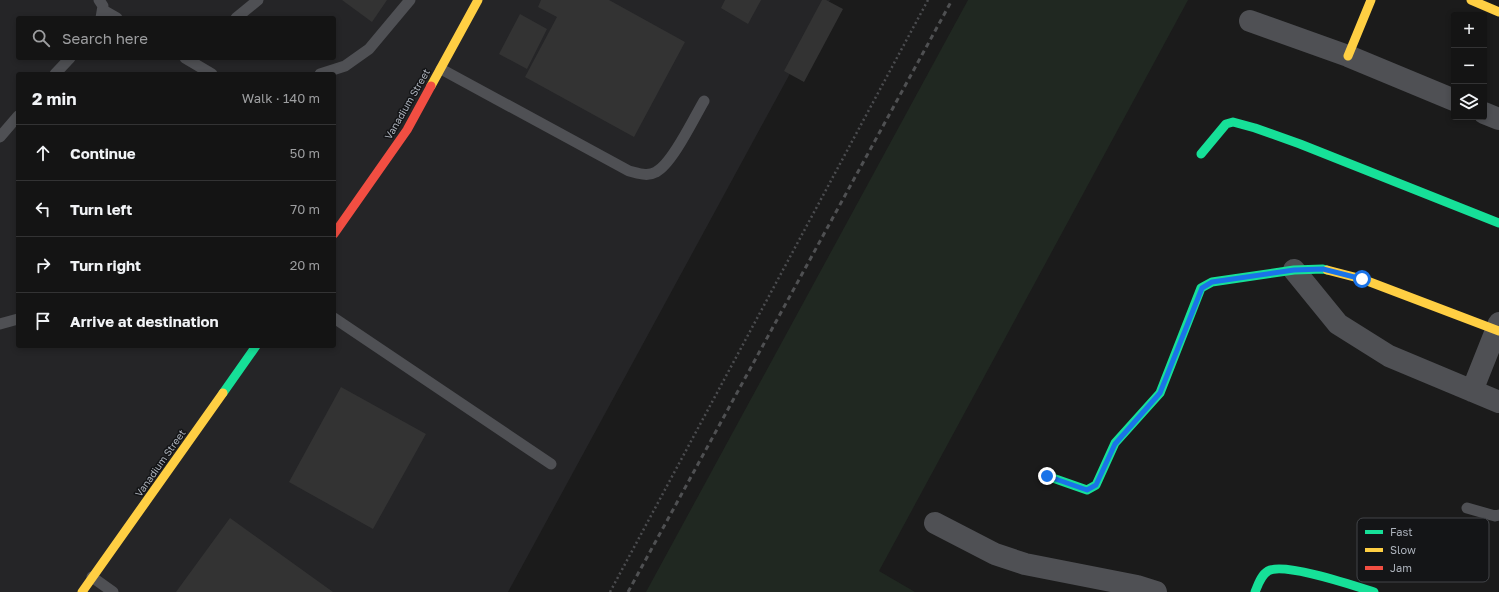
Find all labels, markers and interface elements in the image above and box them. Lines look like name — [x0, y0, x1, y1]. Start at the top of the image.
map controls — [1451, 12, 1487, 120]
button: + — [1451, 12, 1487, 48]
search box — [16, 16, 336, 60]
icon: search — [30, 27, 52, 49]
text: Search here — [62, 29, 148, 47]
button: − — [1451, 48, 1487, 84]
street label: Vanadium Street — [382, 67, 432, 141]
button: layers — [1451, 84, 1487, 120]
text: 2 min — [32, 88, 76, 109]
text: Walk · 140 m — [242, 90, 320, 106]
icon: ahead — [32, 142, 54, 164]
text: Continue — [70, 144, 136, 162]
text: 50 m — [290, 145, 320, 161]
icon: left — [32, 198, 54, 220]
text: Turn left — [70, 200, 132, 218]
text: 70 m — [290, 201, 320, 217]
icon: right — [32, 254, 54, 276]
text: Turn right — [70, 256, 141, 274]
text: 20 m — [290, 257, 320, 273]
route start — [1353, 270, 1371, 288]
icon: arrive — [32, 310, 54, 332]
text: Arrive at destination — [70, 312, 219, 330]
street label: Vanadium Street — [132, 427, 188, 499]
route end — [1038, 467, 1056, 485]
legend — [1357, 518, 1489, 582]
text: Fast — [1390, 525, 1413, 538]
text: Slow — [1390, 543, 1416, 556]
text: Jam — [1390, 561, 1412, 574]

